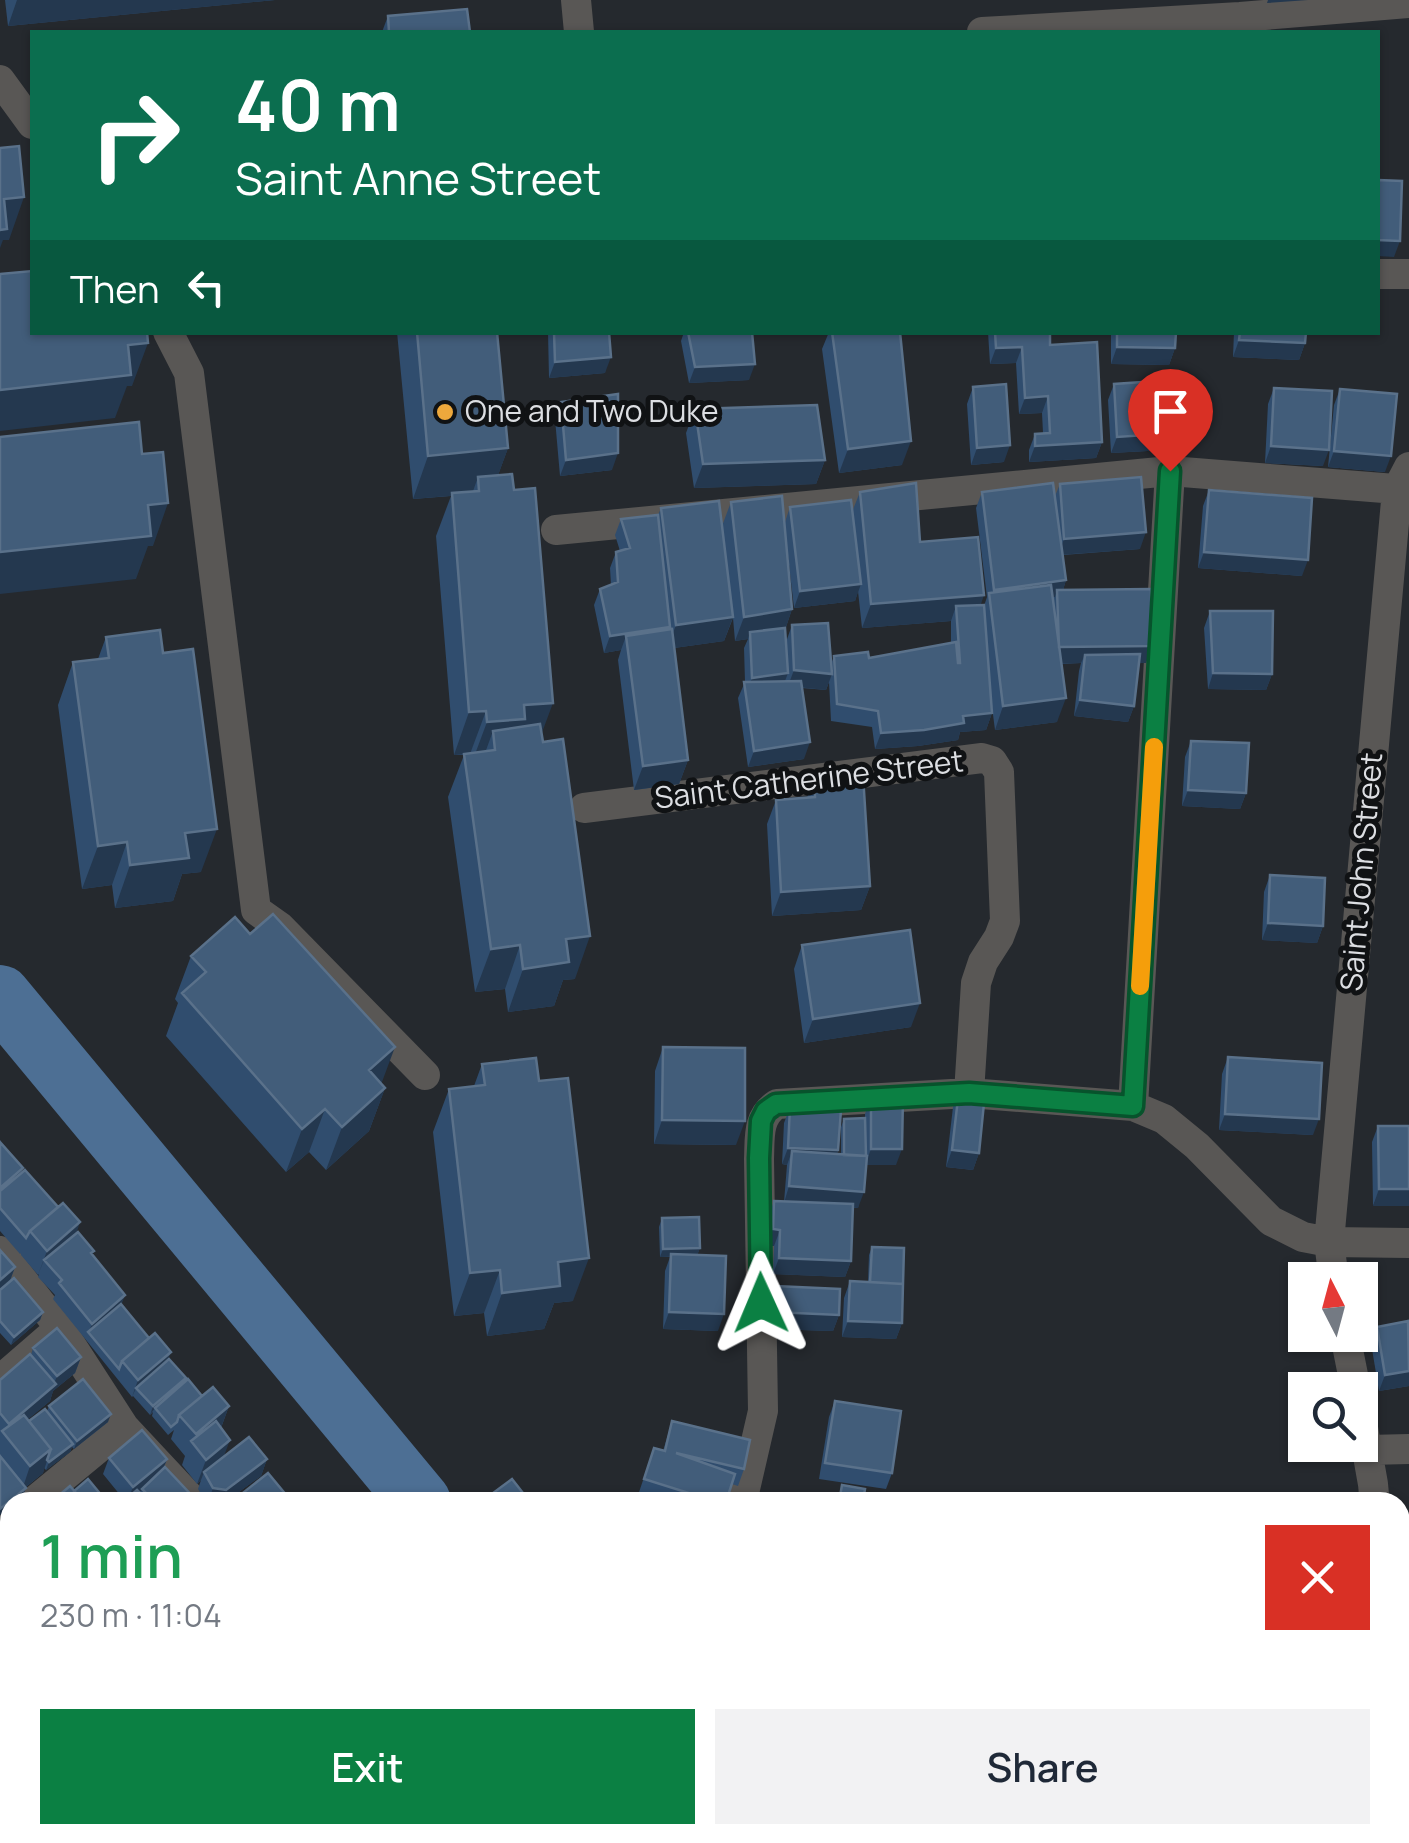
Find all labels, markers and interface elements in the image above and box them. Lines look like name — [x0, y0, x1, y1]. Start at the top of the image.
text: 40 m — [235, 56, 401, 152]
icon: right — [70, 70, 200, 200]
text: Saint Anne Street — [235, 147, 601, 209]
icon: left — [179, 260, 234, 315]
text: Then — [70, 262, 159, 314]
pin — [1128, 369, 1213, 472]
icon: arrive — [1143, 384, 1198, 439]
place label: One and Two Duke — [465, 390, 718, 431]
marker: One and Two Duke — [434, 401, 456, 423]
street label: Saint Catherine Street — [652, 739, 966, 818]
street label: Saint John Street — [1330, 751, 1391, 993]
position arrow — [709, 1251, 813, 1355]
north arrow — [1288, 1262, 1378, 1352]
map controls — [1288, 1262, 1378, 1462]
button: search — [1288, 1372, 1378, 1462]
text: 1 min — [40, 1514, 183, 1596]
button: close — [1265, 1525, 1370, 1630]
text: 230 m · 11:04 — [40, 1593, 222, 1637]
button: Exit — [40, 1709, 695, 1824]
button: Share — [715, 1709, 1370, 1824]

